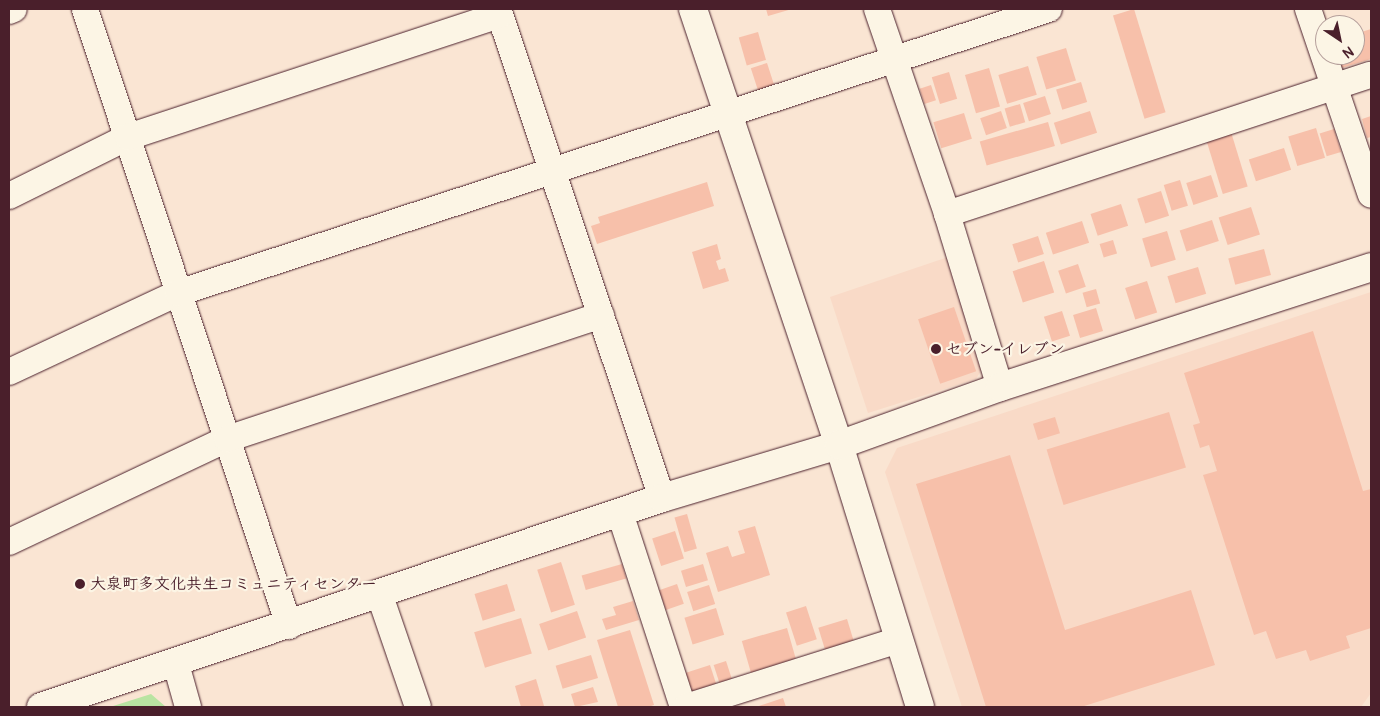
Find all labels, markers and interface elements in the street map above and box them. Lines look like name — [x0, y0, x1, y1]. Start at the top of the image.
north arrow — [1315, 15, 1365, 65]
text: N — [1339, 42, 1357, 62]
place label: セブン-イレブン — [946, 339, 1065, 359]
marker: セブン-イレブン — [930, 343, 942, 355]
place label: 大泉町多文化共生コミュニティセンター — [90, 574, 378, 594]
marker: 大泉町多文化共生コミュニティセンター — [74, 578, 86, 590]

